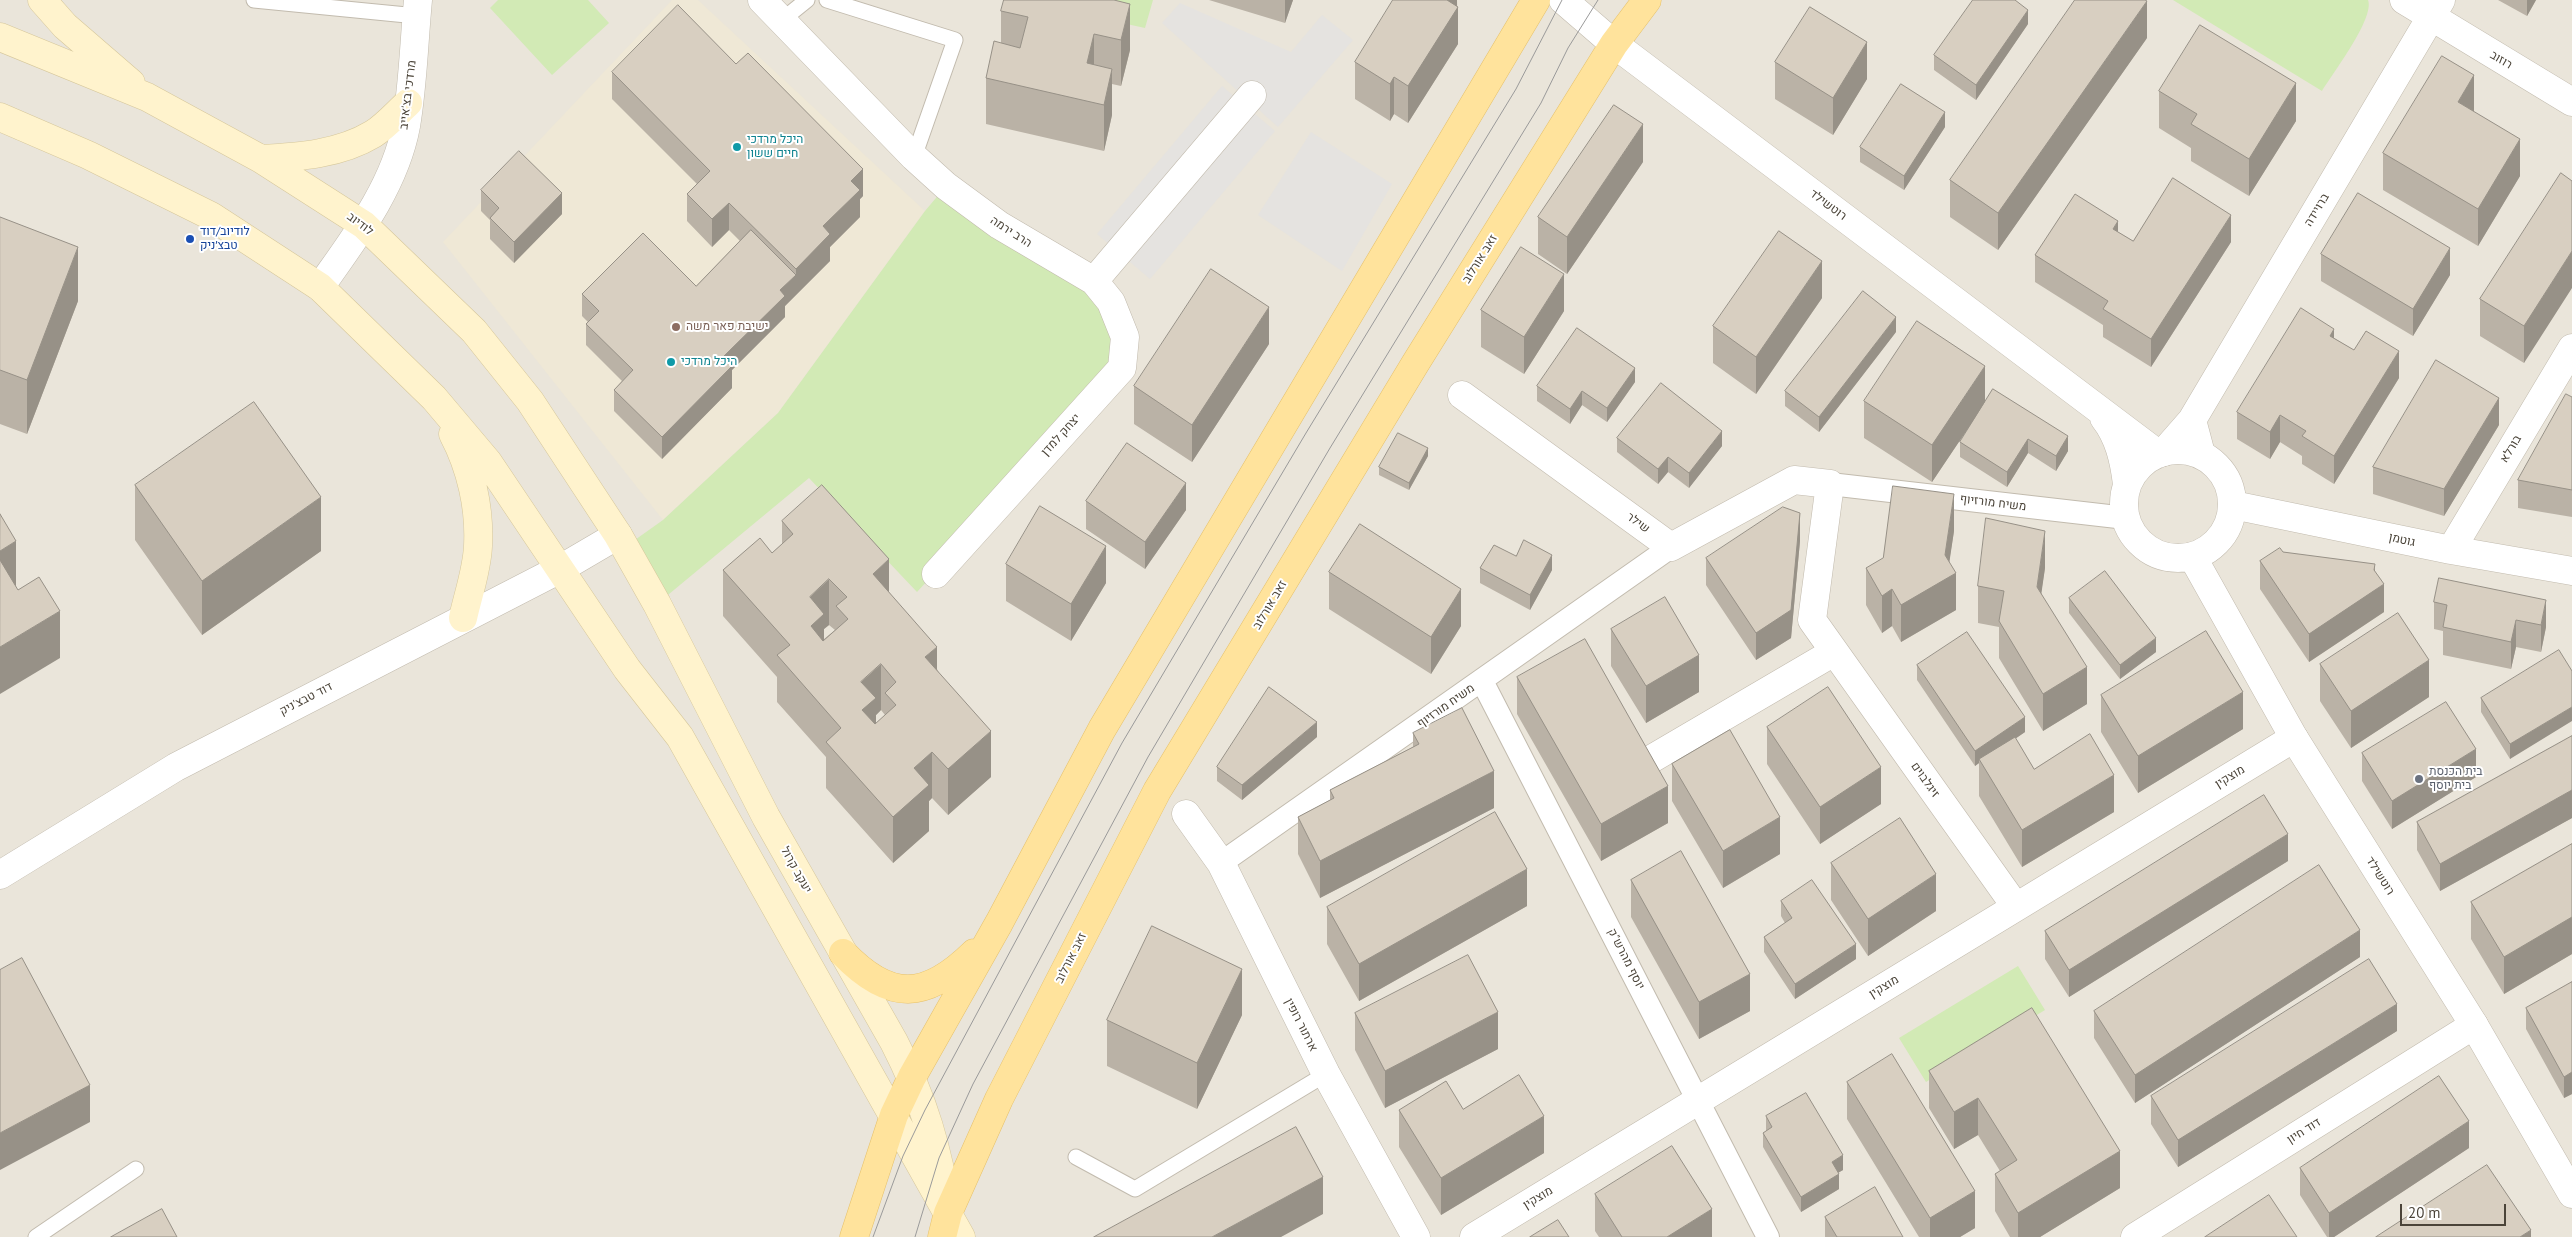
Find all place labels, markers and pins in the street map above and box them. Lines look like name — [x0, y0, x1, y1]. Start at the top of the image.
place label: היכל מרדכי חיים ששון — [747, 133, 803, 161]
marker: היכל מרדכי חיים ששון — [731, 141, 743, 153]
place label: לודיוב/דוד טבצ׳ניק — [200, 225, 250, 253]
marker: לודיוב/דוד טבצ׳ניק — [184, 233, 196, 245]
place label: ישיבת פאר משה — [686, 320, 768, 334]
marker: ישיבת פאר משה — [670, 321, 682, 333]
place label: היכל מרדכי — [681, 355, 737, 369]
marker: היכל מרדכי — [665, 356, 677, 368]
place label: בית הכנסת בית יוסף — [2429, 765, 2483, 793]
marker: בית הכנסת בית יוסף — [2413, 773, 2425, 785]

